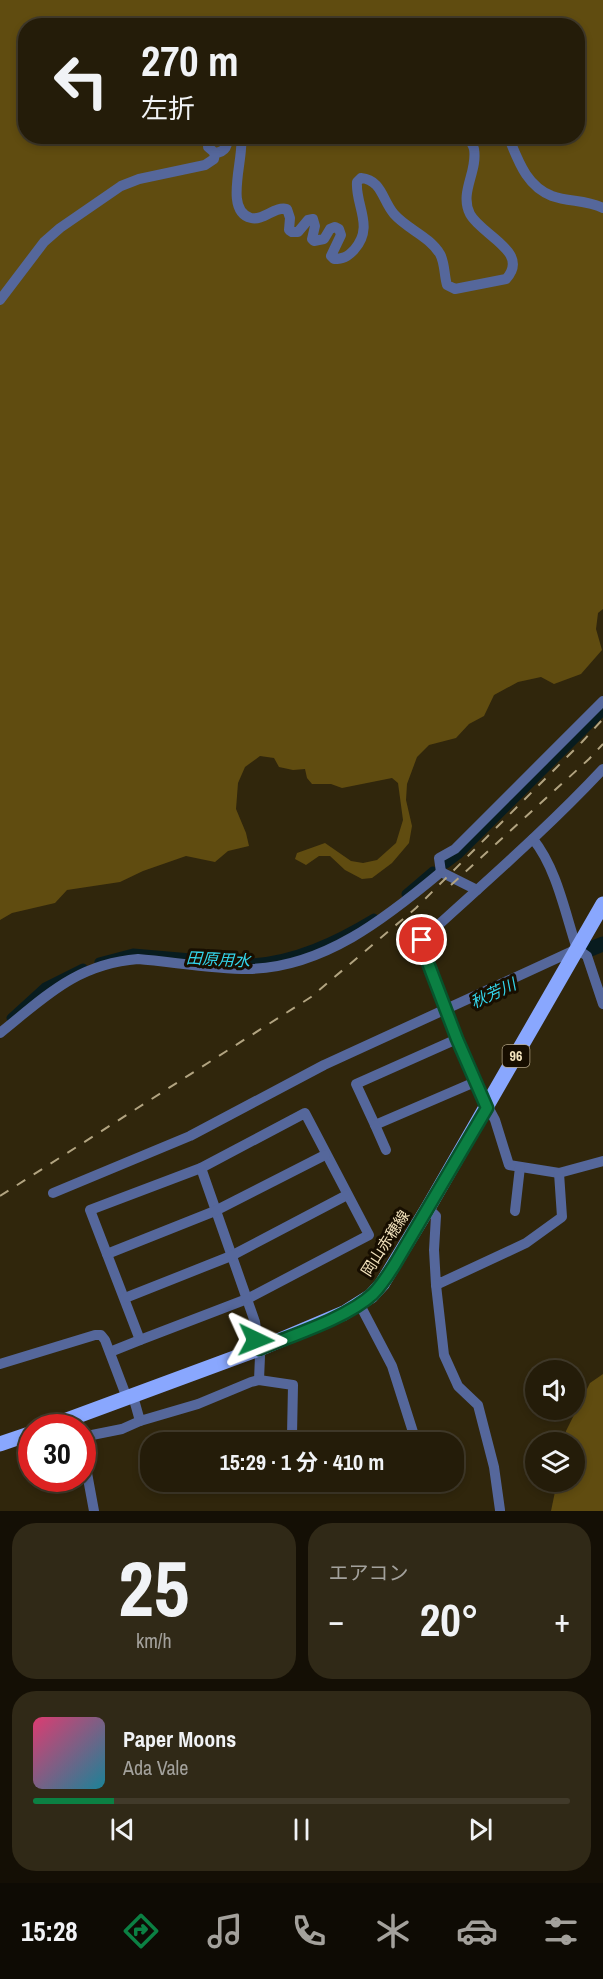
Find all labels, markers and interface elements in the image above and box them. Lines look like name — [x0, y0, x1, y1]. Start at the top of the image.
text: 270 m — [141, 33, 239, 89]
icon: left — [42, 42, 120, 120]
text: 左折 — [141, 90, 195, 126]
pin — [396, 914, 447, 965]
icon: arrive — [405, 923, 438, 956]
water label: 田原用水 — [185, 946, 253, 972]
water label: 秋芳川 — [467, 972, 521, 1013]
road number: 96 — [502, 1045, 530, 1067]
street label: 岡山赤穂線 — [356, 1206, 414, 1280]
position arrow — [224, 1308, 288, 1372]
map controls — [525, 1360, 585, 1492]
button: sound — [525, 1360, 585, 1420]
speed limit sign: 30 — [18, 1414, 96, 1492]
button: layers — [525, 1432, 585, 1492]
text: 15:29 · 1 分 · 410 m — [220, 1447, 384, 1477]
text: 25 — [118, 1535, 189, 1640]
text: エアコン — [329, 1559, 409, 1586]
text: 20° — [420, 1589, 479, 1650]
text: − — [329, 1598, 344, 1642]
text: + — [554, 1598, 570, 1642]
text: km/h — [136, 1627, 172, 1654]
text: Paper Moons — [123, 1724, 236, 1754]
text: Ada Vale — [123, 1754, 188, 1781]
icon: previous — [106, 1813, 139, 1846]
icon: pause — [285, 1813, 318, 1846]
icon: next — [464, 1813, 497, 1846]
icon: directions — [120, 1910, 162, 1952]
icon: music — [204, 1910, 246, 1952]
icon: phone — [288, 1910, 330, 1952]
icon: climate — [372, 1910, 414, 1952]
icon: car — [456, 1910, 498, 1952]
icon: filters — [540, 1910, 582, 1952]
text: 15:28 — [21, 1913, 78, 1949]

